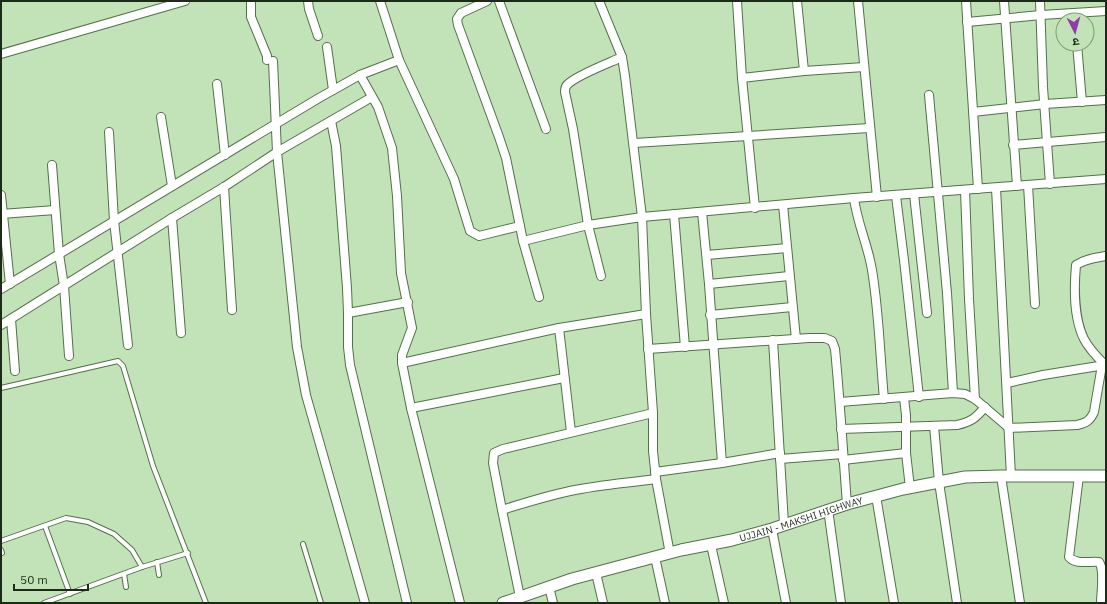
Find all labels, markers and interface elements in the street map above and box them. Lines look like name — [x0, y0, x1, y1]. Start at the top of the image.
north arrow — [1055, 12, 1095, 52]
text: उ — [1072, 35, 1080, 49]
street label: UJJAIN - MAKSHI HIGHWAY — [738, 494, 864, 544]
scale bar — [14, 566, 88, 592]
text: 50 m — [20, 572, 48, 587]

